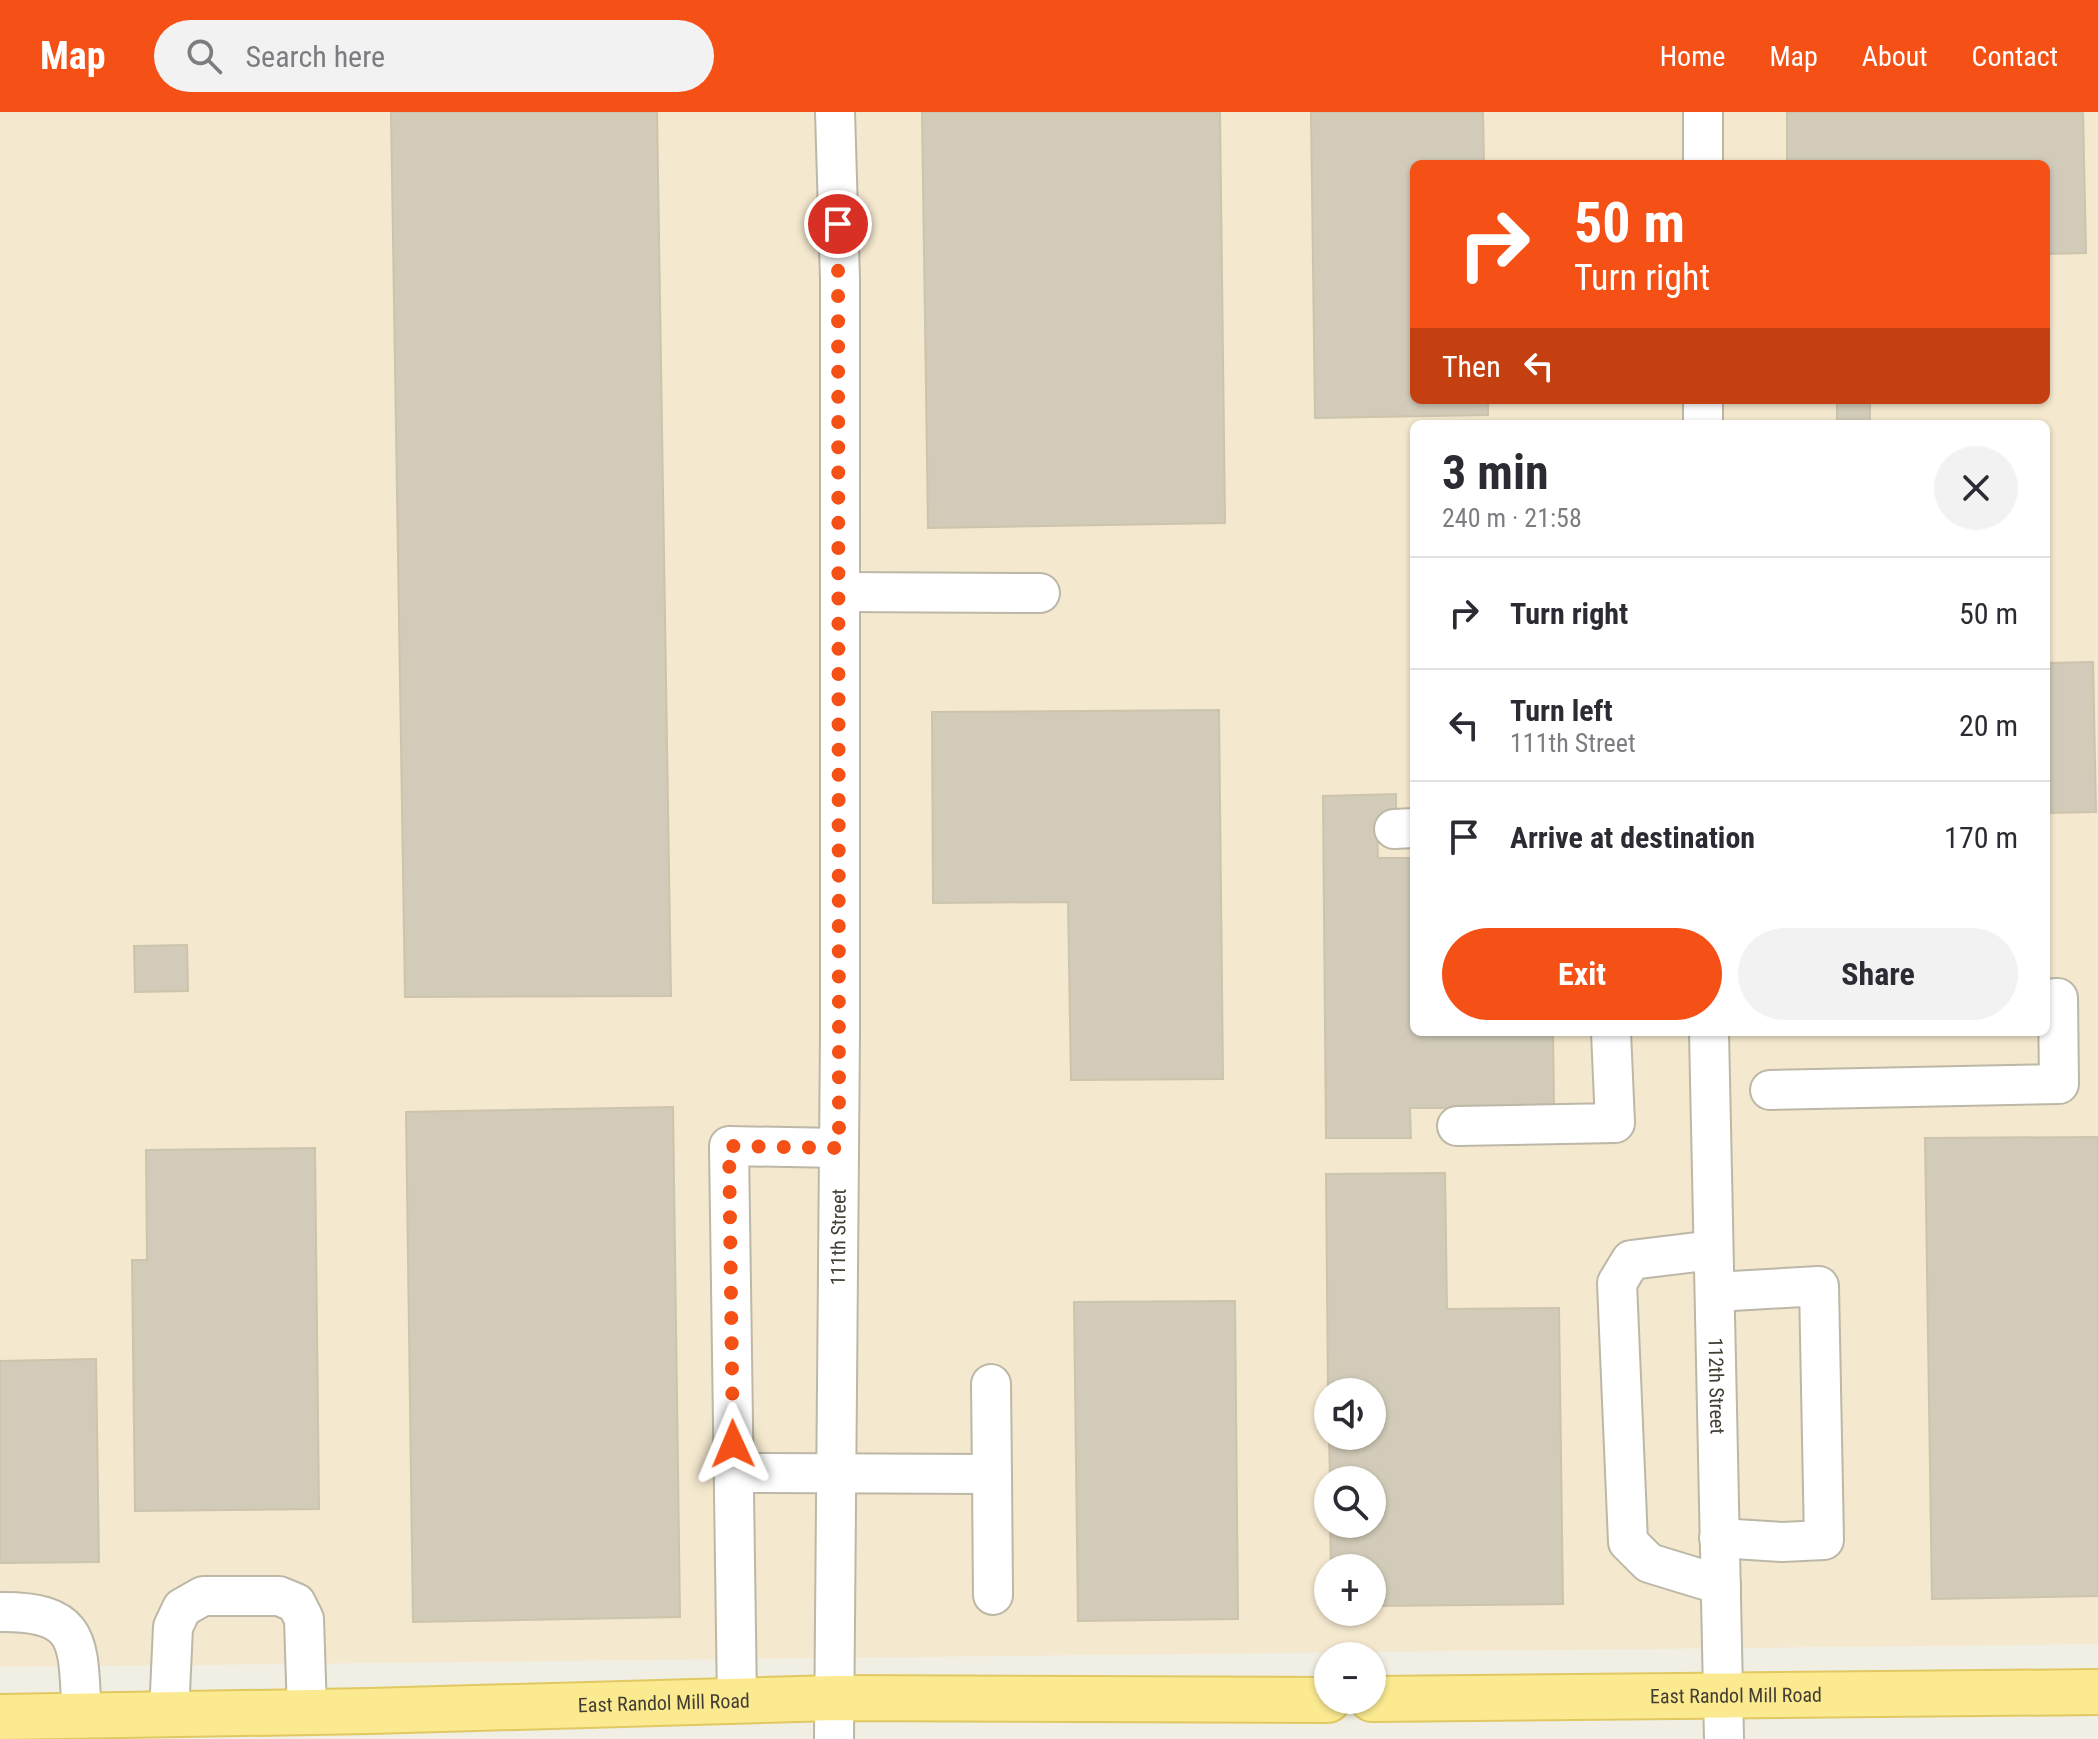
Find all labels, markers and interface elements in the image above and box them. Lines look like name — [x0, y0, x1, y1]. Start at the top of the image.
search box — [154, 20, 714, 92]
text: Map — [40, 34, 106, 78]
icon: search — [182, 34, 226, 78]
text: Search here — [246, 39, 385, 74]
text: Home — [1660, 40, 1725, 73]
text: Map — [1769, 40, 1818, 73]
text: About — [1862, 40, 1928, 73]
text: Contact — [1972, 40, 2058, 73]
pin — [804, 190, 872, 258]
text: 50 m — [1574, 190, 1685, 256]
icon: right — [1442, 192, 1546, 296]
icon: arrive — [816, 202, 860, 246]
text: Turn right — [1574, 257, 1710, 299]
icon: left — [1517, 344, 1561, 388]
text: Then — [1442, 349, 1501, 384]
text: 3 min — [1442, 444, 1549, 501]
button: close — [1934, 446, 2018, 530]
text: 240 m · 21:58 — [1442, 503, 1582, 533]
icon: right — [1442, 591, 1486, 635]
text: Turn right — [1510, 596, 1628, 631]
text: 50 m — [1959, 596, 2018, 631]
text: Turn left — [1510, 693, 1613, 728]
icon: left — [1442, 703, 1486, 747]
text: 20 m — [1959, 708, 2018, 743]
text: 111th Street — [1510, 728, 1636, 758]
icon: arrive — [1442, 815, 1486, 859]
text: Arrive at destination — [1510, 820, 1755, 855]
text: 170 m — [1944, 820, 2018, 855]
button: Exit — [1442, 928, 1722, 1020]
button: Share — [1738, 928, 2018, 1020]
street label: 111th Street — [826, 1188, 851, 1285]
street label: 112th Street — [1703, 1337, 1730, 1435]
map controls — [1314, 1378, 1386, 1714]
button: sound — [1314, 1378, 1386, 1450]
position arrow — [691, 1402, 775, 1486]
button: search — [1314, 1466, 1386, 1538]
button: + — [1314, 1554, 1386, 1626]
button: − — [1314, 1642, 1386, 1714]
street label: East Randol Mill Road — [1650, 1683, 1822, 1708]
street label: East Randol Mill Road — [578, 1688, 750, 1717]

